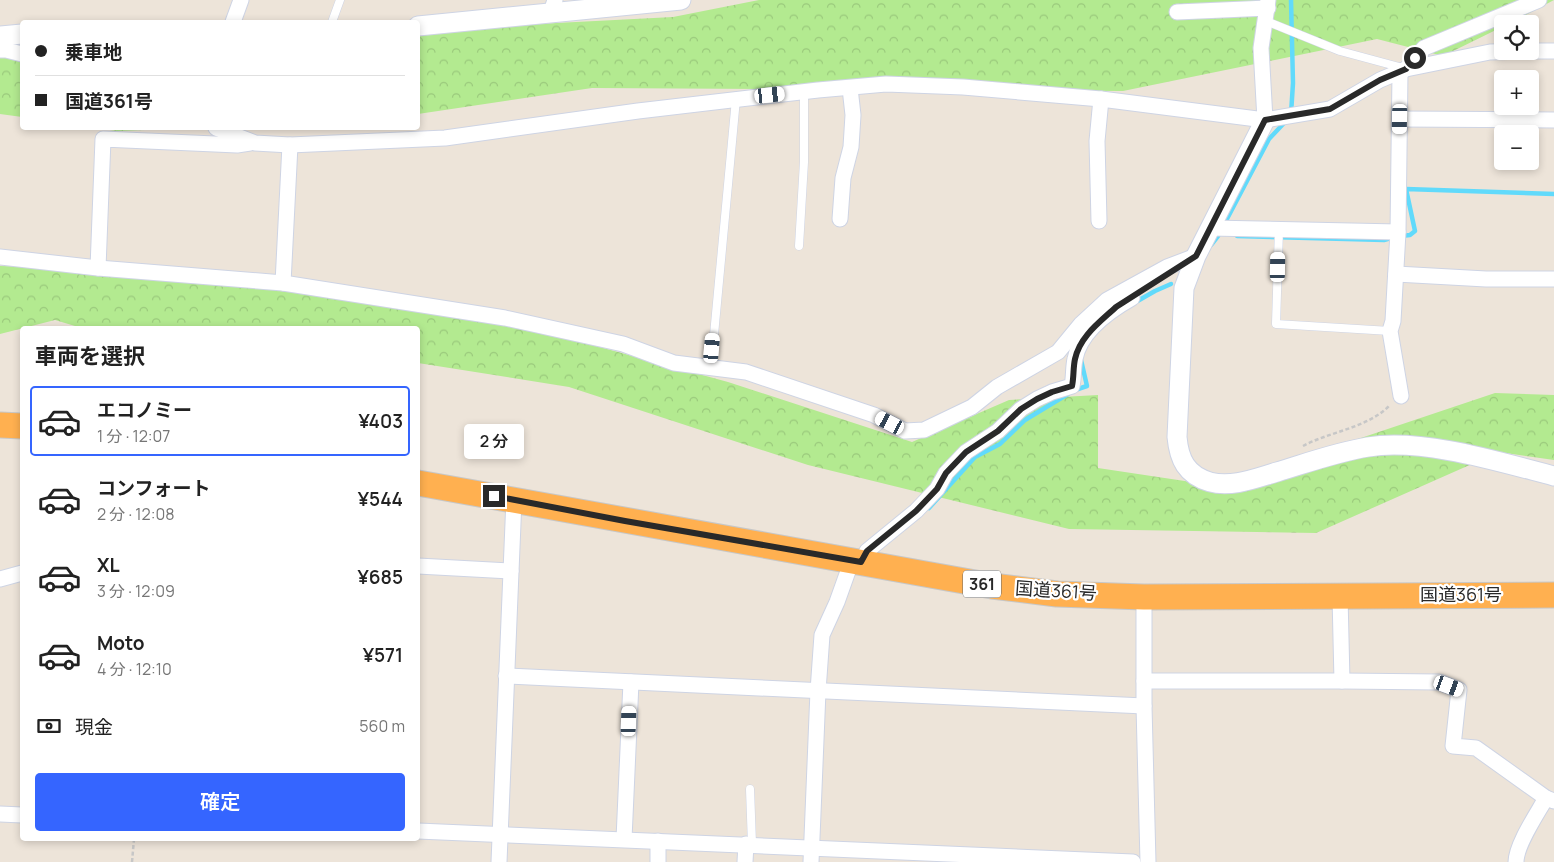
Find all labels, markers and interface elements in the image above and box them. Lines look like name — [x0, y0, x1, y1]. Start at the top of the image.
map controls — [1494, 15, 1539, 170]
button: locate — [1494, 15, 1539, 60]
text: 乗車地 — [65, 39, 122, 65]
route start — [1404, 47, 1426, 69]
button: + — [1494, 70, 1539, 115]
car — [754, 86, 785, 104]
text: 国道361号 — [65, 88, 153, 114]
car — [1392, 104, 1407, 134]
button: − — [1494, 125, 1539, 170]
car — [1270, 252, 1285, 282]
car — [703, 332, 720, 364]
text: 車両を選択 — [35, 341, 145, 371]
text: エコノミー — [97, 397, 192, 423]
icon: car — [37, 399, 82, 444]
text: ¥403 — [359, 408, 403, 434]
car — [873, 410, 906, 436]
callout: 2 分 — [464, 424, 524, 458]
text: 1 分 · 12:07 — [97, 425, 170, 447]
text: 2 分 — [480, 430, 508, 452]
text: コンフォート — [97, 475, 210, 501]
icon: car — [37, 477, 82, 522]
route end — [483, 485, 505, 507]
text: ¥544 — [358, 486, 403, 512]
text: 2 分 · 12:08 — [97, 503, 175, 525]
text: XL — [97, 552, 120, 578]
icon: car — [37, 555, 82, 600]
text: ¥685 — [357, 564, 403, 590]
road number: 361 — [963, 570, 1001, 598]
street label: 国道361号 — [1014, 575, 1098, 605]
text: 3 分 · 12:09 — [97, 580, 175, 602]
street label: 国道361号 — [1420, 582, 1502, 606]
text: Moto — [97, 630, 144, 656]
icon: car — [37, 633, 82, 678]
text: ¥571 — [363, 642, 403, 668]
text: 4 分 · 12:10 — [97, 658, 172, 680]
car — [1432, 674, 1465, 698]
car — [620, 706, 637, 736]
icon: cash — [35, 712, 63, 740]
text: 現金 — [75, 714, 113, 740]
text: 560 m — [359, 715, 405, 737]
button: 確定 — [35, 773, 405, 831]

